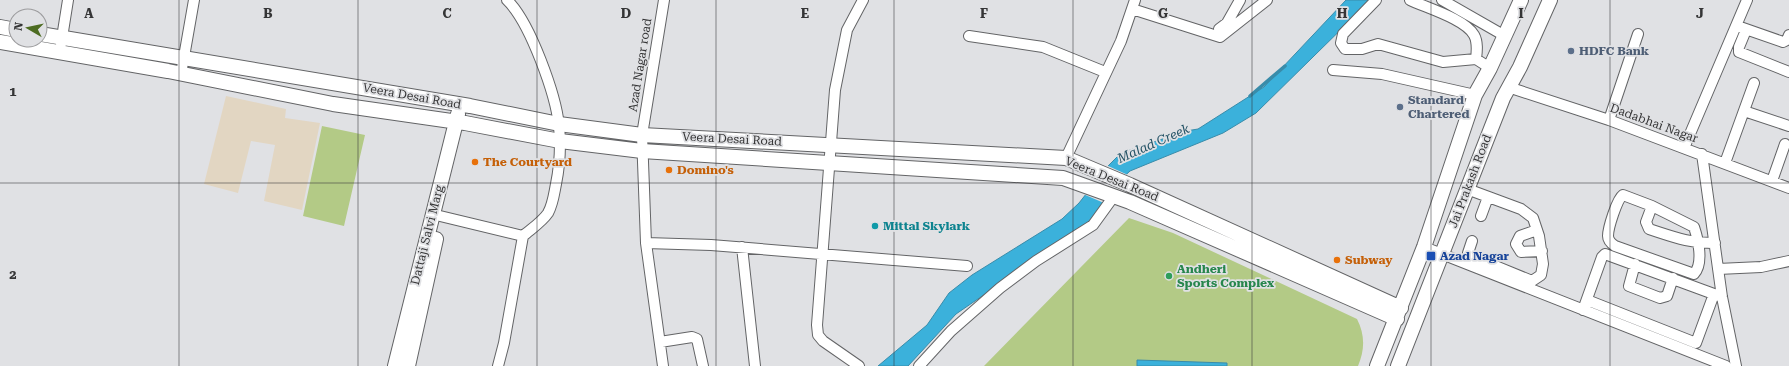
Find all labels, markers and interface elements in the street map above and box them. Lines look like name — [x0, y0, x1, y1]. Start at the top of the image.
text: A — [84, 6, 94, 21]
text: B — [263, 6, 273, 21]
text: C — [442, 6, 452, 21]
text: D — [621, 6, 631, 21]
text: E — [801, 6, 809, 21]
text: F — [980, 6, 988, 21]
text: G — [1158, 6, 1168, 21]
text: H — [1337, 6, 1348, 21]
text: I — [1518, 6, 1524, 21]
text: J — [1696, 6, 1704, 21]
north arrow — [8, 8, 48, 48]
street label: Azad Nagar road — [626, 17, 654, 113]
text: N — [12, 21, 26, 32]
place label: HDFC Bank — [1579, 44, 1650, 58]
marker: HDFC Bank — [1566, 46, 1576, 56]
street label: Veera Desai Road — [362, 80, 463, 112]
text: 1 — [9, 84, 17, 99]
place label: Standard Chartered — [1408, 93, 1469, 121]
street label: Dadabhai Nagar — [1608, 101, 1700, 145]
marker: Standard Chartered — [1395, 102, 1405, 112]
water label: Malad Creek — [1114, 120, 1193, 166]
street label: Veera Desai Road — [682, 129, 782, 149]
street label: Jai Prakash Road — [1446, 132, 1494, 230]
street label: Veera Desai Road — [1063, 154, 1161, 204]
place label: The Courtyard — [483, 155, 572, 169]
marker: The Courtyard — [470, 157, 480, 167]
place label: Domino's — [677, 163, 734, 177]
marker: Domino's — [664, 165, 674, 175]
street label: Dattaji Salvi Marg — [408, 183, 446, 286]
place label: Mittal Skylark — [883, 219, 971, 233]
marker: Mittal Skylark — [870, 221, 880, 231]
place label: Azad Nagar — [1440, 249, 1509, 263]
marker: Azad Nagar — [1425, 250, 1437, 262]
place label: Subway — [1345, 253, 1393, 267]
marker: Subway — [1332, 255, 1342, 265]
place label: Andheri Sports Complex — [1177, 262, 1274, 290]
text: 2 — [9, 267, 17, 282]
marker: Andheri Sports Complex — [1164, 271, 1174, 281]

